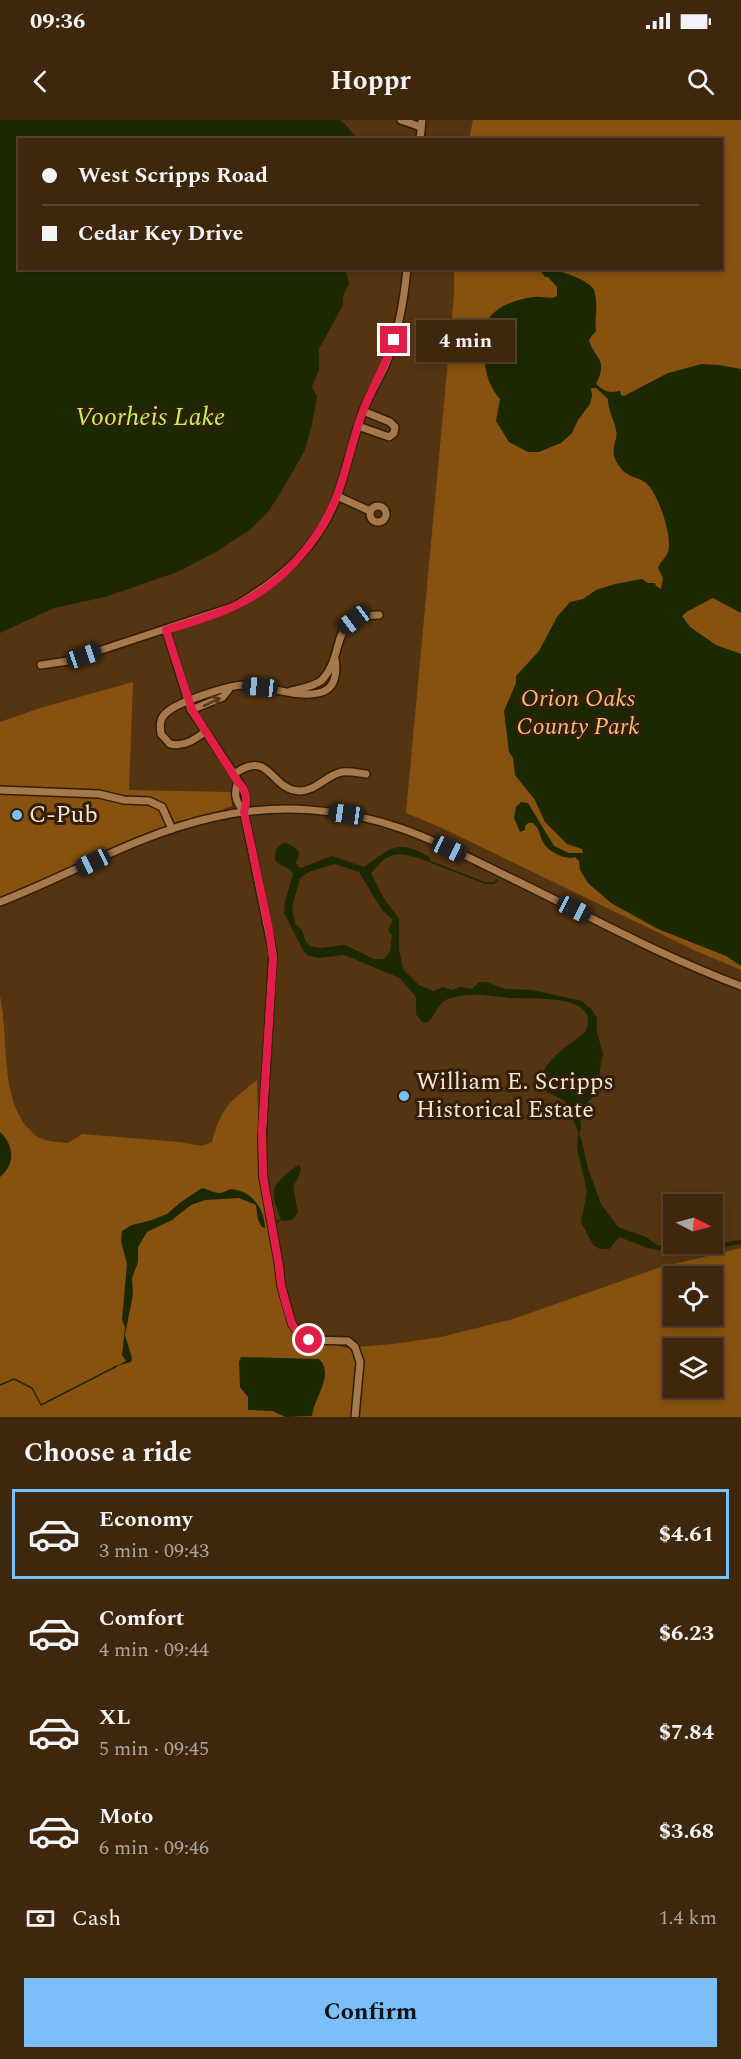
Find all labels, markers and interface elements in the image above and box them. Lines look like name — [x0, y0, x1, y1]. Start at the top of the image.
text: 09:36 — [30, 5, 85, 38]
text: Hoppr — [330, 60, 411, 102]
icon: back — [24, 65, 57, 98]
icon: search — [684, 65, 717, 98]
text: West Scripps Road — [78, 159, 268, 192]
text: Cedar Key Drive — [78, 217, 243, 250]
callout: 4 min — [415, 319, 514, 361]
route end — [380, 326, 407, 353]
text: 4 min — [439, 326, 492, 356]
water label: Voorheis Lake — [75, 397, 225, 437]
car — [334, 602, 374, 638]
car — [64, 642, 104, 670]
car — [241, 676, 279, 698]
park label: Orion Oaks County Park — [517, 681, 639, 745]
one-way arrow — [202, 695, 220, 707]
place label: C-Pub — [29, 797, 98, 833]
car — [327, 803, 365, 825]
marker: C-Pub — [10, 808, 24, 822]
car — [429, 833, 469, 865]
car — [73, 846, 113, 878]
car — [554, 893, 594, 925]
place label: William E. Scripps Historical Estate — [416, 1064, 614, 1128]
marker: William E. Scripps Historical Estate — [397, 1089, 411, 1103]
north arrow — [663, 1194, 723, 1254]
map controls — [663, 1194, 723, 1398]
button: locate — [663, 1266, 723, 1326]
route start — [295, 1326, 322, 1353]
button: layers — [663, 1338, 723, 1398]
text: Choose a ride — [24, 1432, 192, 1474]
text: Economy — [99, 1503, 192, 1536]
icon: car — [27, 1507, 81, 1561]
text: $4.61 — [659, 1518, 714, 1551]
text: 3 min · 09:43 — [99, 1536, 209, 1566]
text: Comfort — [99, 1602, 184, 1635]
icon: car — [27, 1606, 81, 1660]
text: $6.23 — [659, 1617, 714, 1650]
text: 4 min · 09:44 — [99, 1635, 209, 1665]
text: XL — [99, 1701, 130, 1734]
icon: car — [27, 1705, 81, 1759]
text: $7.84 — [659, 1716, 714, 1749]
text: 5 min · 09:45 — [99, 1734, 209, 1764]
text: Moto — [99, 1800, 153, 1833]
icon: car — [27, 1804, 81, 1858]
text: $3.68 — [659, 1815, 714, 1848]
text: 6 min · 09:46 — [99, 1833, 209, 1863]
icon: cash — [24, 1902, 57, 1935]
text: Cash — [72, 1902, 121, 1935]
text: 1.4 km — [659, 1903, 717, 1933]
button: Confirm — [24, 1978, 717, 2047]

